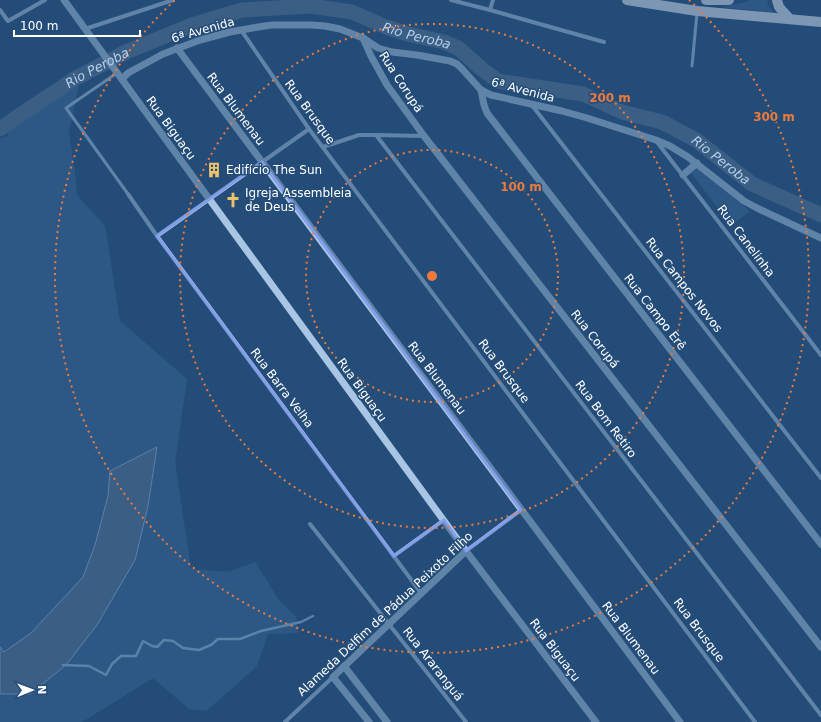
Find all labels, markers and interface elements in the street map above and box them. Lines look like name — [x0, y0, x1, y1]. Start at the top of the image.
scale bar — [14, 12, 140, 38]
street label: 6ª Avenida — [170, 14, 236, 46]
text: 100 m — [20, 19, 58, 33]
water label: Rio Peroba — [381, 19, 453, 52]
water label: Rio Peroba — [62, 45, 132, 91]
street label: Rua Corupá — [376, 49, 426, 115]
street label: Rua Blumenau — [204, 70, 268, 148]
street label: 6ª Avenida — [490, 75, 556, 105]
street label: Rua Brusque — [282, 77, 338, 147]
text: 200 m — [589, 91, 631, 105]
street label: Rua Biguaçu — [143, 94, 199, 162]
text: 300 m — [753, 110, 795, 124]
water label: Rio Peroba — [689, 133, 753, 188]
building icon: Edifício The Sun — [205, 161, 223, 179]
place label: Edifício The Sun — [226, 163, 322, 177]
text: 100 m — [500, 180, 542, 194]
place label: Igreja Assembleia de Deus — [245, 186, 352, 214]
church icon: Igreja Assembleia de Deus — [224, 191, 242, 209]
street label: Rua Canelinha — [714, 202, 778, 280]
street label: Rua Campos Novos — [643, 235, 725, 335]
centre of rings — [425, 269, 439, 283]
street label: Rua Campo Erê — [621, 271, 689, 353]
street label: Rua Corupá — [568, 307, 622, 371]
street label: Rua Brusque — [475, 336, 533, 406]
street label: Rua Blumenau — [405, 339, 469, 417]
street label: Rua Barra Velha — [248, 345, 316, 431]
street label: Rua Biguaçu — [334, 356, 390, 424]
street label: Rua Bom Retiro — [572, 378, 640, 460]
street label: Alameda Delfim de Pádua Peixoto Filho — [295, 529, 475, 699]
street label: Rua Brusque — [670, 595, 728, 665]
street label: Rua Blumenau — [599, 599, 663, 677]
street label: Rua Biguaçu — [527, 616, 583, 684]
street label: Rua Araranguá — [400, 624, 466, 704]
north arrow — [12, 670, 52, 710]
text: N — [35, 685, 48, 695]

